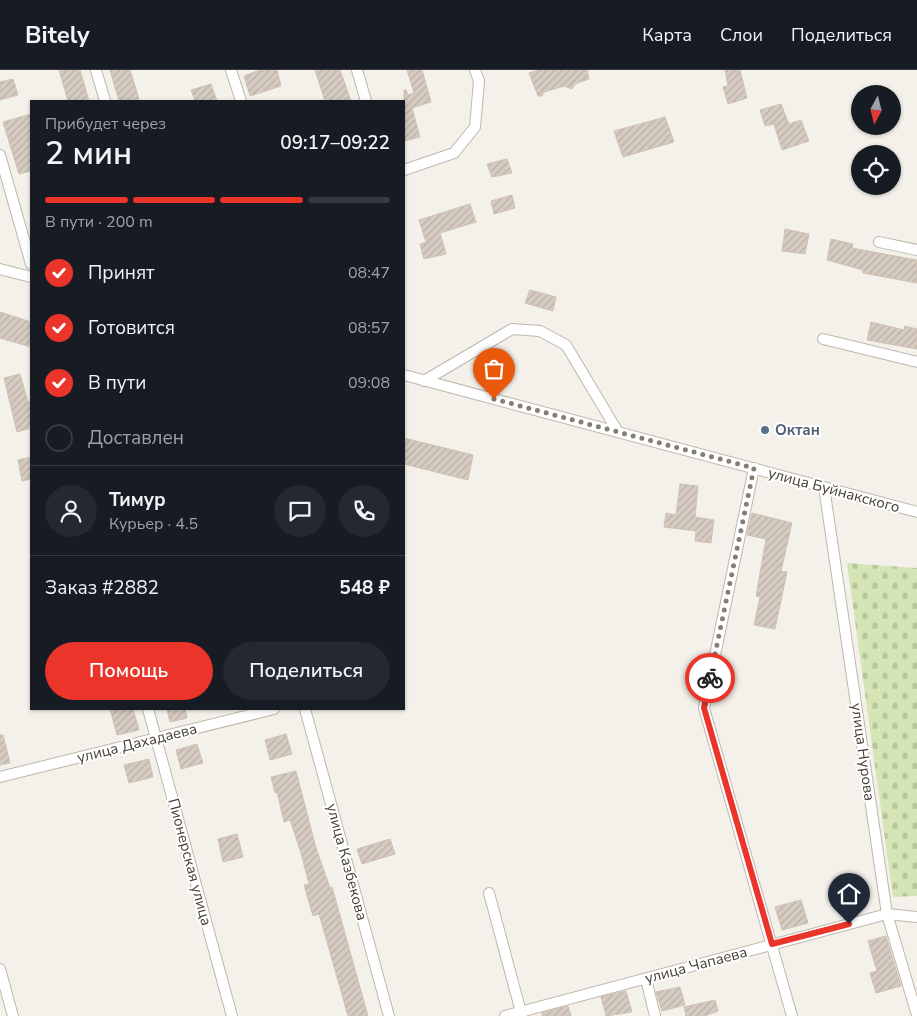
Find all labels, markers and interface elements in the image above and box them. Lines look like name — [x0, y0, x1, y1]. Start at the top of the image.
text: Bitely — [25, 19, 90, 51]
text: Карта — [642, 23, 692, 47]
text: Слои — [720, 23, 763, 47]
text: Поделиться — [791, 23, 892, 47]
north arrow — [851, 85, 901, 135]
map controls — [851, 85, 901, 195]
text: Прибудет через — [45, 113, 166, 135]
text: 09:17–09:22 — [280, 130, 390, 156]
text: 2 мин — [45, 132, 132, 175]
button: locate — [851, 145, 901, 195]
text: В пути · 200 m — [45, 211, 153, 233]
icon: check — [45, 259, 73, 287]
text: Принят — [88, 260, 155, 286]
text: 08:47 — [348, 262, 390, 284]
icon: check — [45, 314, 73, 342]
text: Готовится — [88, 315, 175, 341]
text: 08:57 — [348, 317, 390, 339]
pin — [473, 348, 515, 399]
icon: bag — [480, 355, 508, 383]
icon: check — [45, 369, 73, 397]
text: В пути — [88, 370, 146, 396]
text: 09:08 — [348, 372, 390, 394]
place label: Октан — [775, 420, 820, 440]
marker: Октан — [759, 424, 771, 436]
text: Доставлен — [88, 425, 184, 451]
street label: улица Буйнакского — [766, 463, 902, 517]
button: person — [45, 485, 97, 537]
button: chat — [274, 485, 326, 537]
button: phone — [338, 485, 390, 537]
text: Тимур — [109, 487, 166, 513]
text: Курьер · 4.5 — [109, 513, 198, 535]
text: Заказ #2882 — [45, 575, 159, 601]
text: 548 ₽ — [339, 575, 390, 601]
button: Помощь — [45, 642, 213, 700]
button: Поделиться — [223, 642, 390, 700]
courier — [685, 653, 735, 703]
icon: bike — [696, 664, 724, 692]
street label: улица Нурова — [846, 702, 880, 802]
street label: улица Дахадаева — [75, 718, 199, 768]
street label: Пионерская улица — [163, 796, 217, 928]
street label: улица Казбекова — [322, 801, 372, 923]
pin — [828, 873, 870, 924]
icon: home — [835, 880, 863, 908]
street label: улица Чапаева — [643, 942, 749, 988]

